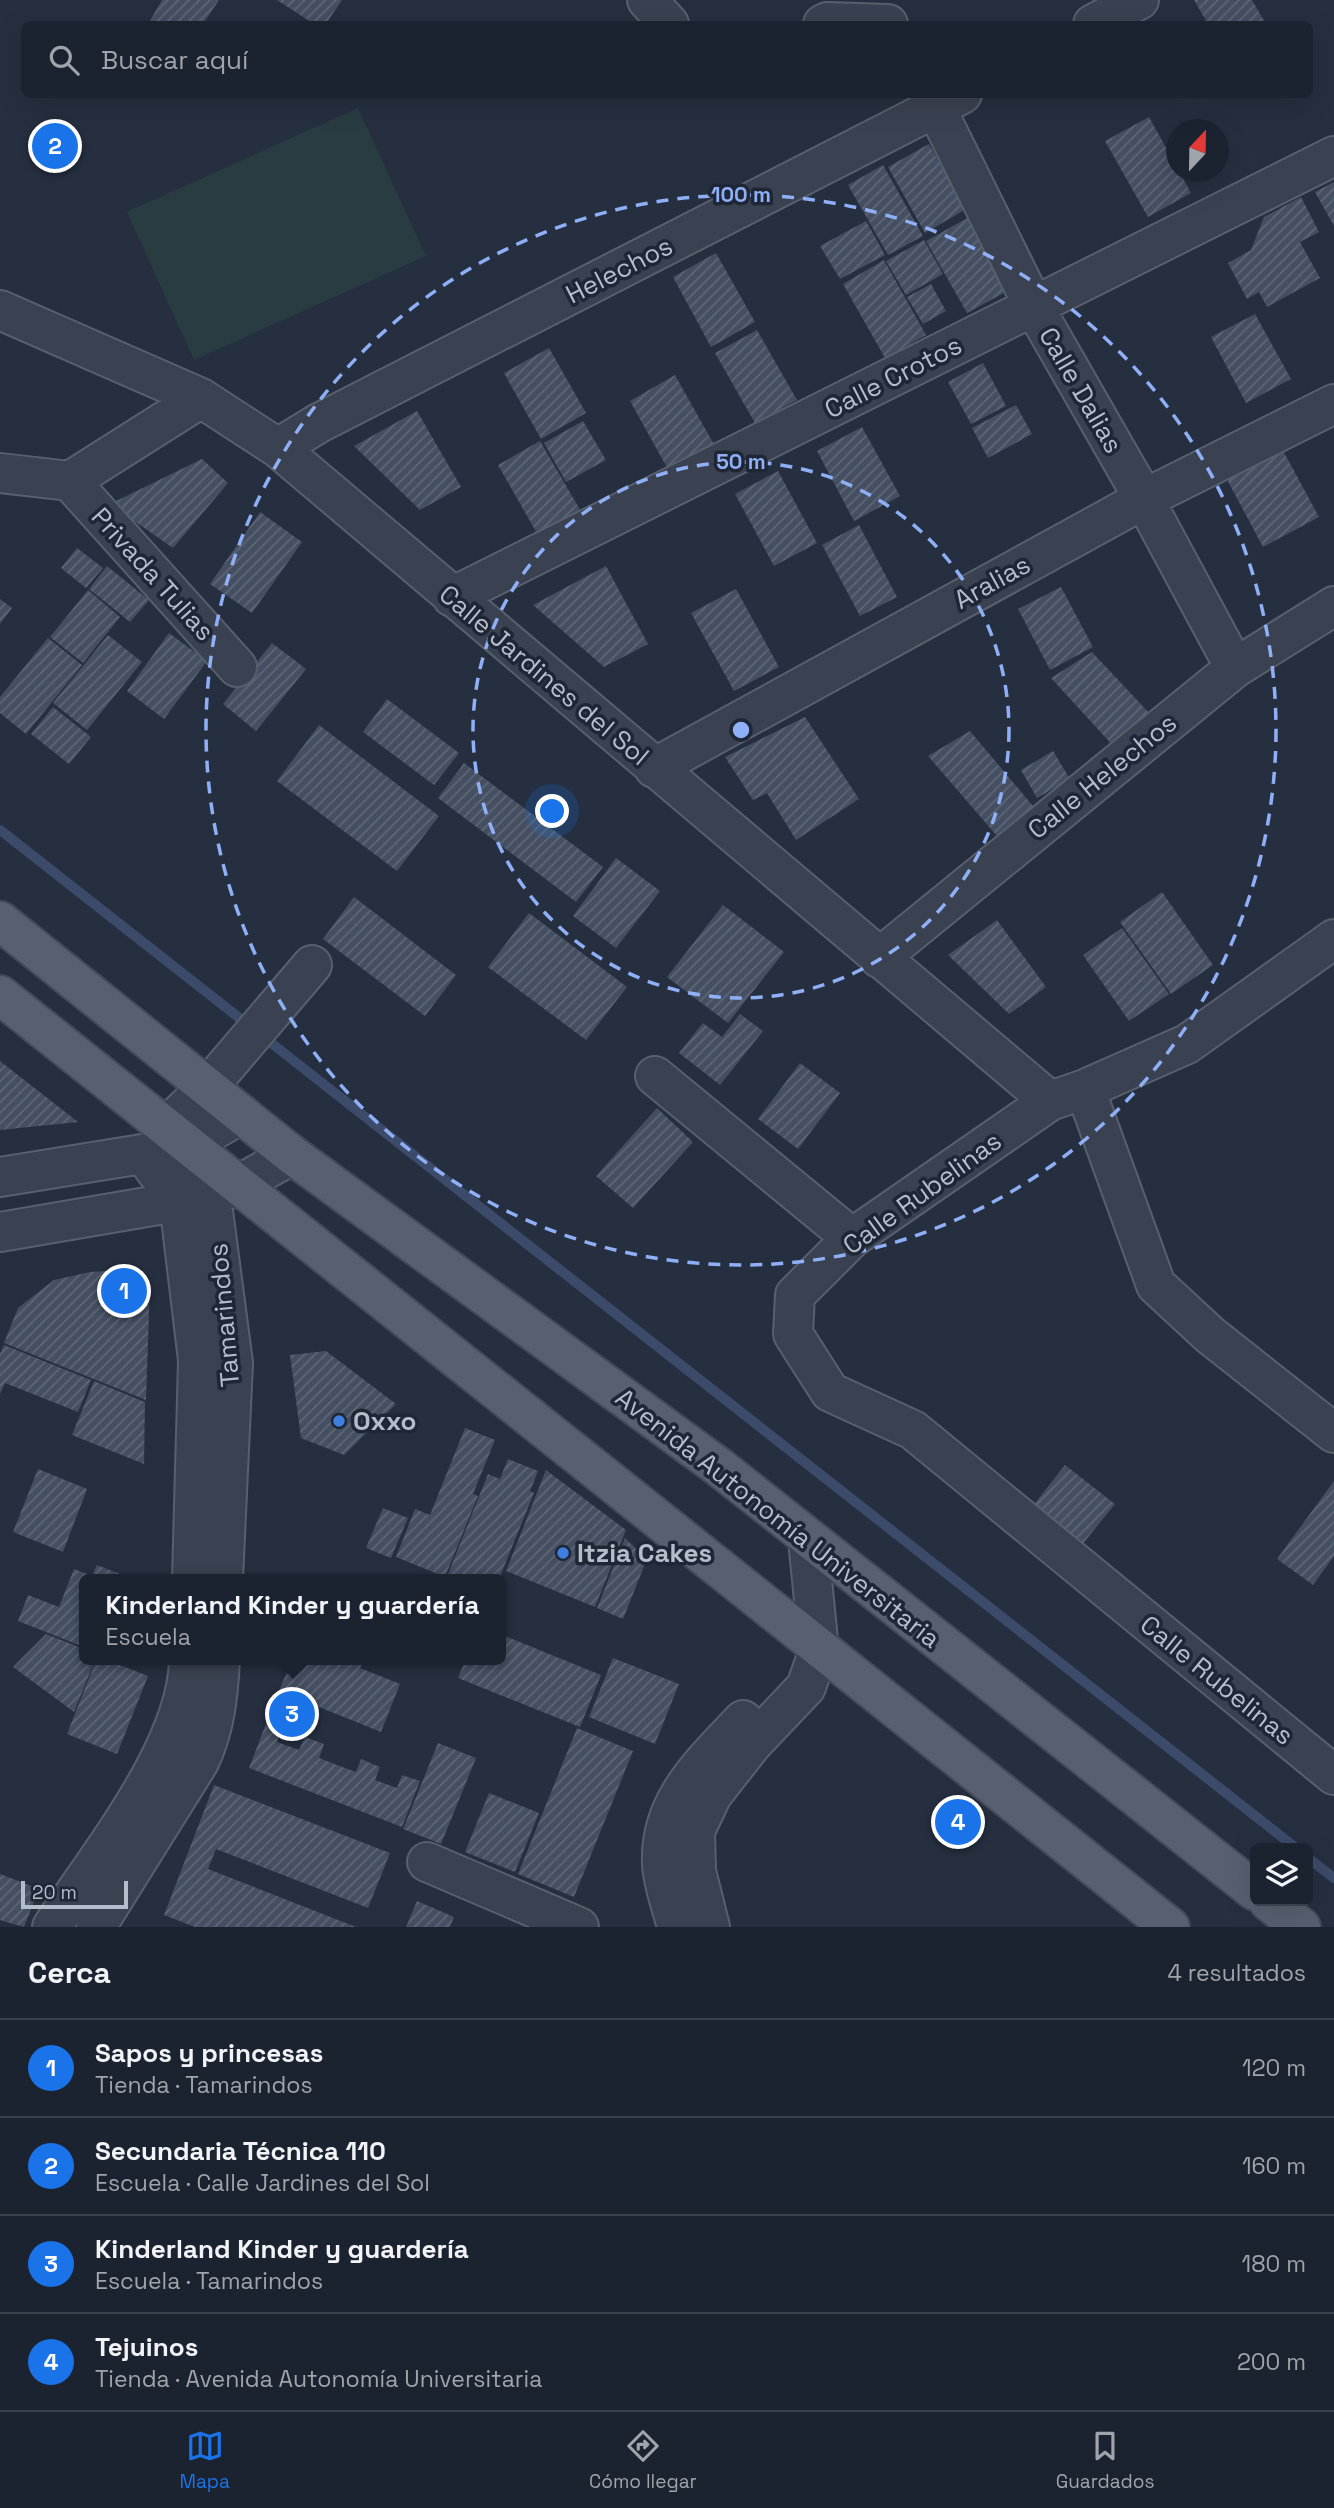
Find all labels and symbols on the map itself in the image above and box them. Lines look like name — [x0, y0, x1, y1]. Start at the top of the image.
north arrow — [1166, 119, 1229, 182]
pin: 2 — [32, 120, 78, 172]
text: 100 m — [711, 181, 771, 208]
street label: Helechos — [560, 229, 678, 311]
street label: Calle Dalias — [1031, 321, 1131, 459]
street label: Calle Crotos — [819, 328, 967, 426]
text: 50 m — [716, 448, 766, 475]
street label: Privada Tulias — [84, 500, 222, 648]
street label: Aralias — [948, 547, 1036, 617]
street label: Calle Jardines del Sol — [432, 577, 656, 773]
street label: Calle Helechos — [1021, 706, 1183, 846]
centre of rings — [729, 718, 753, 742]
your location — [535, 794, 569, 828]
street label: Calle Rubelinas — [836, 1124, 1008, 1262]
street label: Tamarindos — [201, 1242, 247, 1388]
pin: 1 — [101, 1265, 147, 1317]
street label: Avenida Autonomía Universitaria — [609, 1380, 947, 1656]
place label: Oxxo — [353, 1404, 416, 1438]
marker: Oxxo — [331, 1413, 347, 1429]
place label: Itzia Cakes — [577, 1536, 712, 1570]
marker: Itzia Cakes — [555, 1545, 571, 1561]
street label: Calle Rubelinas — [1133, 1608, 1301, 1752]
pin: 3 — [269, 1688, 315, 1740]
pin: 4 — [935, 1796, 981, 1848]
scale bar — [21, 1878, 128, 1910]

